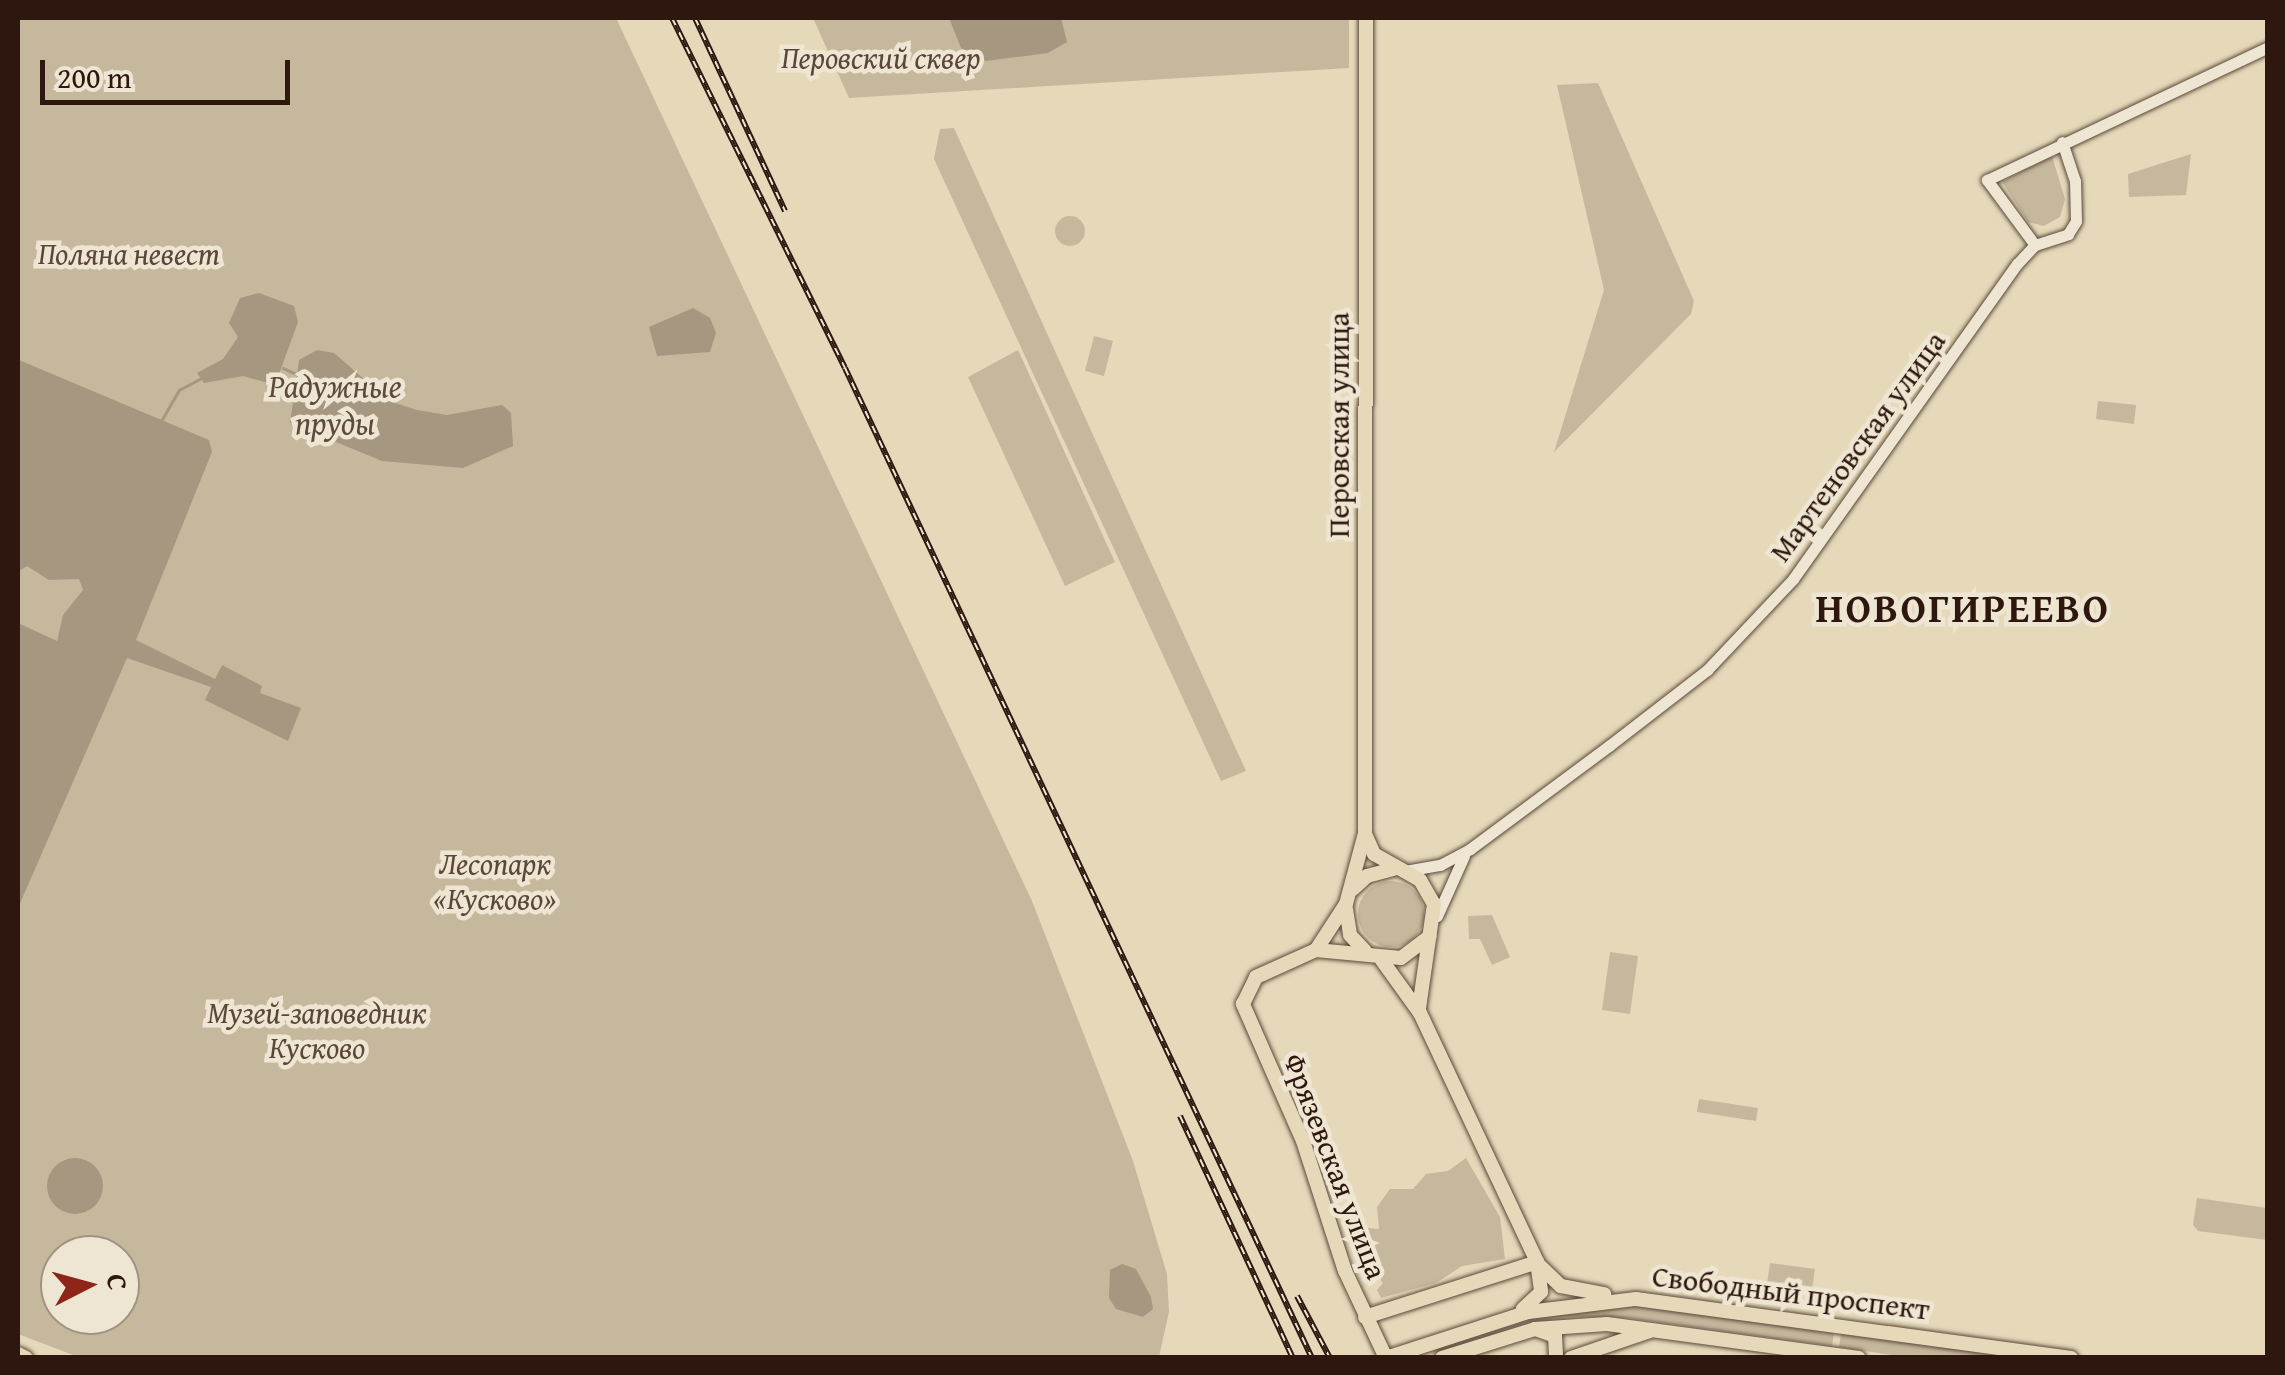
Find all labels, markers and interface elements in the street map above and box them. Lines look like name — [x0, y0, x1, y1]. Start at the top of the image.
park label: Перовский сквер — [781, 39, 981, 75]
scale bar — [45, 40, 295, 102]
text: 200 m — [57, 55, 131, 99]
park label: Поляна невест — [38, 235, 220, 271]
street label: Перовская улица — [1320, 312, 1356, 538]
street label: Мартеновская улица — [1761, 324, 1953, 568]
water label: Радужные пруды — [268, 368, 402, 443]
district label: НОВОГИРЕЕВО — [1816, 584, 2110, 632]
park label: Лесопарк «Кусково» — [434, 845, 556, 916]
park label: Музей-заповедник Кусково — [207, 994, 427, 1064]
street label: Фрязевская улица — [1276, 1048, 1396, 1284]
north arrow — [40, 1235, 140, 1335]
street label: Свободный проспект — [1650, 1257, 1932, 1327]
text: С — [97, 1272, 140, 1292]

